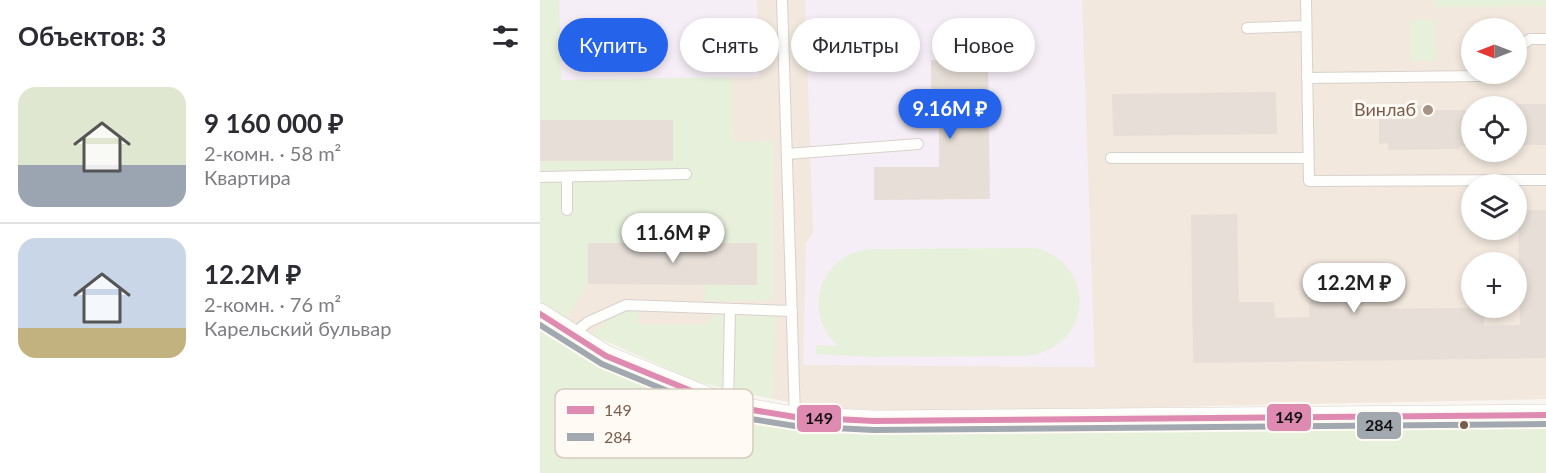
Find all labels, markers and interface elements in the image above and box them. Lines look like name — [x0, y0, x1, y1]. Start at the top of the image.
chip: Купить — [558, 18, 668, 72]
chip: Снять — [680, 18, 779, 72]
chip: Фильтры — [791, 18, 920, 72]
chip: Новое — [932, 18, 1035, 72]
north arrow — [1461, 18, 1527, 84]
map controls — [1461, 18, 1527, 318]
text: Объектов: 3 — [18, 20, 166, 52]
icon: filters — [489, 20, 522, 53]
pin: 9.16M ₽ — [895, 89, 1005, 140]
text: 9.16M ₽ — [913, 96, 987, 120]
button: locate — [1461, 96, 1527, 162]
place label: Винлаб — [1354, 98, 1416, 120]
marker: Винлаб — [1421, 103, 1435, 117]
text: 9 160 000 ₽ — [204, 107, 344, 139]
icon: home — [66, 111, 138, 183]
text: 2-комн. · 58 m² — [204, 141, 341, 165]
text: Квартира — [204, 165, 291, 189]
button: layers — [1461, 174, 1527, 240]
pin: 11.6M ₽ — [618, 213, 728, 264]
text: 11.6M ₽ — [636, 220, 710, 244]
button: + — [1461, 252, 1527, 318]
text: 12.2M ₽ — [204, 258, 301, 290]
icon: home — [66, 262, 138, 334]
pin: 12.2M ₽ — [1299, 263, 1409, 314]
text: 12.2M ₽ — [1317, 270, 1391, 294]
text: 2-комн. · 76 m² — [204, 292, 341, 316]
text: Карельский бульвар — [204, 316, 391, 340]
legend — [555, 389, 753, 458]
text: 149 — [604, 400, 632, 419]
line badge: 149 — [1266, 403, 1312, 432]
line badge: 149 — [796, 404, 842, 433]
text: 149 — [1275, 407, 1303, 426]
text: 149 — [805, 408, 833, 427]
line badge: 284 — [1356, 411, 1402, 440]
text: 284 — [1365, 415, 1393, 434]
unlabelled marker — [1458, 419, 1470, 431]
text: 284 — [604, 427, 632, 446]

